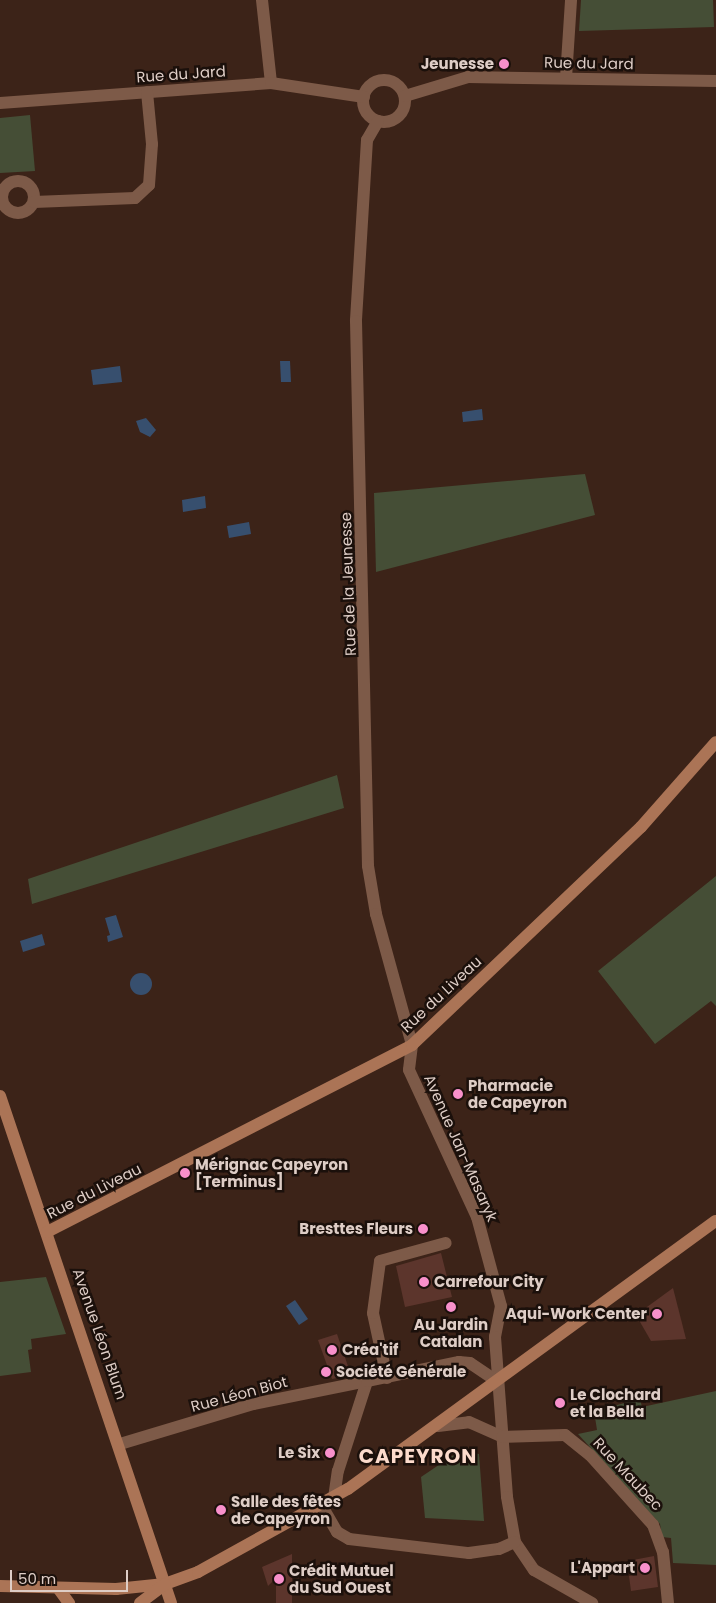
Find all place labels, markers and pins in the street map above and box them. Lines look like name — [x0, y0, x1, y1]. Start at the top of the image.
place label: Jeunesse — [421, 55, 494, 73]
marker: Jeunesse — [498, 58, 510, 70]
place label: Pharmacie de Capeyron — [468, 1076, 567, 1111]
marker: Pharmacie de Capeyron — [452, 1088, 464, 1100]
place label: Mérignac Capeyron [Terminus] — [195, 1155, 348, 1190]
marker: Mérignac Capeyron [Terminus] — [179, 1167, 191, 1179]
place label: Bresttes Fleurs — [299, 1220, 413, 1238]
marker: Bresttes Fleurs — [417, 1223, 429, 1235]
place label: Carrefour City — [434, 1273, 544, 1291]
marker: Carrefour City — [418, 1276, 430, 1288]
marker: Au Jardin Catalan — [445, 1301, 457, 1313]
place label: Aqui-Work Center — [506, 1305, 647, 1323]
marker: Aqui-Work Center — [651, 1308, 663, 1320]
place label: Au Jardin Catalan — [414, 1315, 488, 1350]
place label: Créa'tif — [342, 1341, 399, 1359]
marker: Créa'tif — [326, 1344, 338, 1356]
place label: Société Générale — [336, 1363, 466, 1381]
marker: Société Générale — [320, 1366, 332, 1378]
place label: Le Clochard et la Bella — [570, 1385, 661, 1420]
marker: Le Clochard et la Bella — [554, 1397, 566, 1409]
place label: Le Six — [278, 1444, 320, 1462]
marker: Le Six — [324, 1447, 336, 1459]
place label: Salle des fêtes de Capeyron — [231, 1492, 341, 1527]
marker: Salle des fêtes de Capeyron — [215, 1504, 227, 1516]
place label: L'Appart — [570, 1559, 635, 1577]
place label: Crédit Mutuel du Sud Ouest — [289, 1561, 394, 1596]
marker: L'Appart — [639, 1562, 651, 1574]
marker: Crédit Mutuel du Sud Ouest — [273, 1573, 285, 1585]

